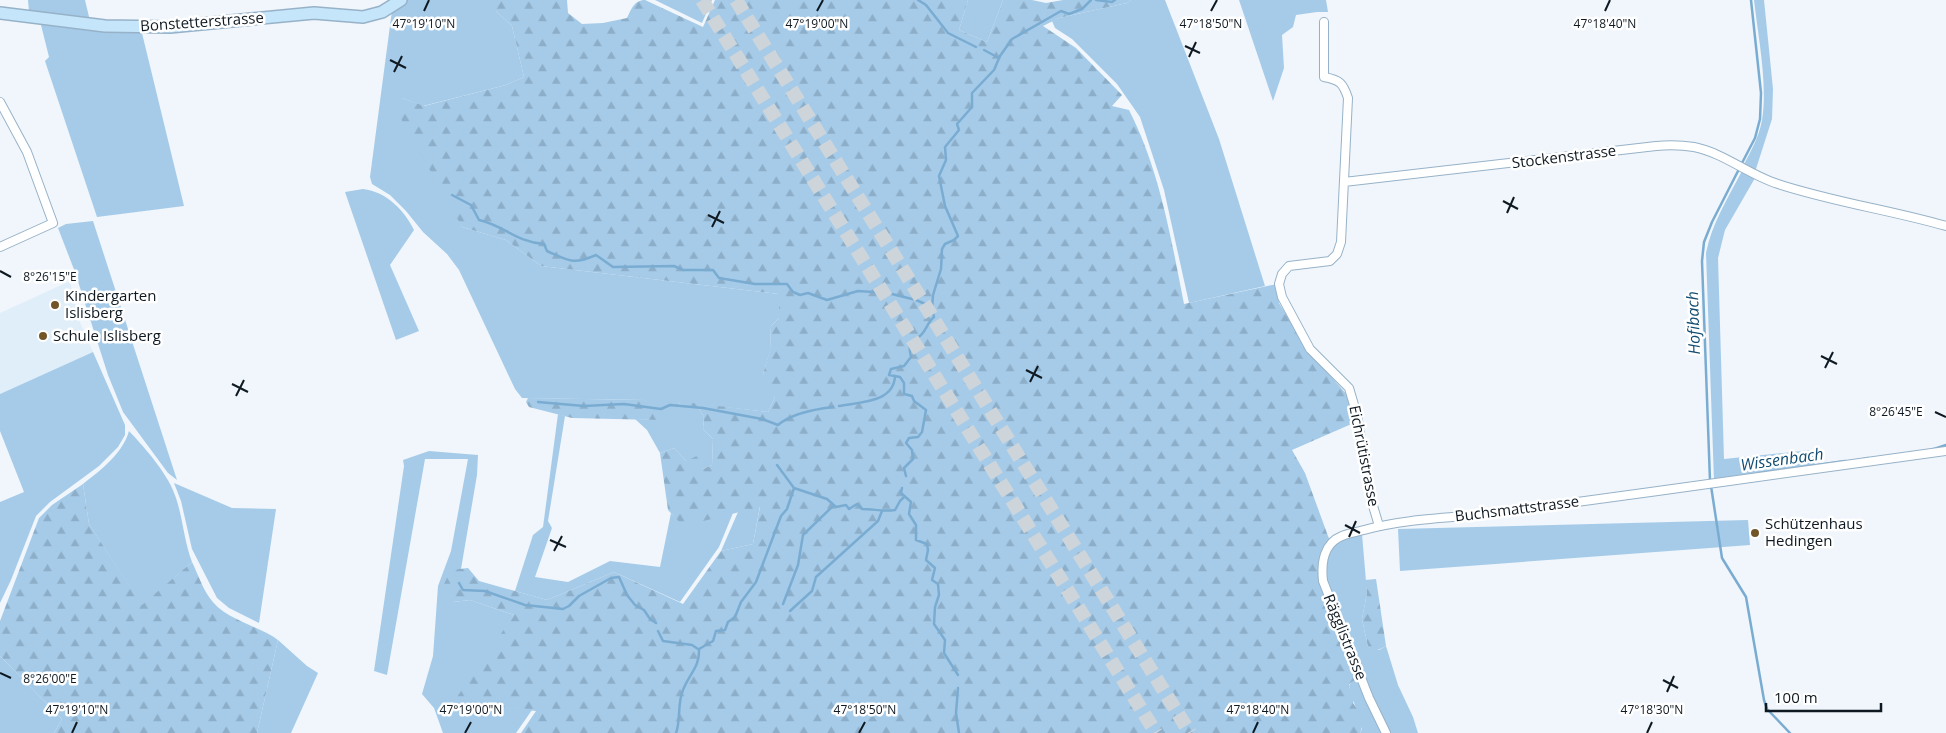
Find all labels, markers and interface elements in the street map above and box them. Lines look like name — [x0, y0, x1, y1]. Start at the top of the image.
street label: Bonstetterstrasse — [140, 7, 264, 35]
text: 47°19'10"N — [393, 15, 455, 32]
text: 47°19'00"N — [786, 15, 848, 32]
text: 47°18'50"N — [1180, 15, 1242, 32]
text: 47°18'40"N — [1574, 15, 1636, 32]
street label: Stockenstrasse — [1511, 140, 1617, 172]
text: 8°26'15"E — [23, 268, 77, 285]
place label: Kindergarten Islisberg — [65, 285, 156, 322]
water label: Hofibach — [1681, 291, 1705, 355]
marker: Kindergarten Islisberg — [49, 299, 61, 311]
place label: Schule Islisberg — [53, 325, 161, 345]
marker: Schule Islisberg — [37, 330, 49, 342]
text: 8°26'45"E — [1869, 403, 1923, 420]
street label: Eichrütistrasse — [1345, 404, 1385, 508]
water label: Wissenbach — [1739, 442, 1825, 476]
street label: Buchsmattstrasse — [1454, 490, 1580, 526]
place label: Schützenhaus Hedingen — [1765, 513, 1863, 550]
marker: Schützenhaus Hedingen — [1749, 527, 1761, 539]
street label: Rägglistrasse — [1320, 591, 1372, 683]
text: 8°26'00"E — [23, 670, 77, 687]
scale bar — [1766, 680, 1881, 712]
text: 100 m — [1774, 687, 1818, 707]
text: 47°19'10"N — [46, 701, 108, 718]
text: 47°19'00"N — [440, 701, 502, 718]
text: 47°18'50"N — [834, 701, 896, 718]
text: 47°18'40"N — [1227, 701, 1289, 718]
text: 47°18'30"N — [1621, 701, 1683, 718]

